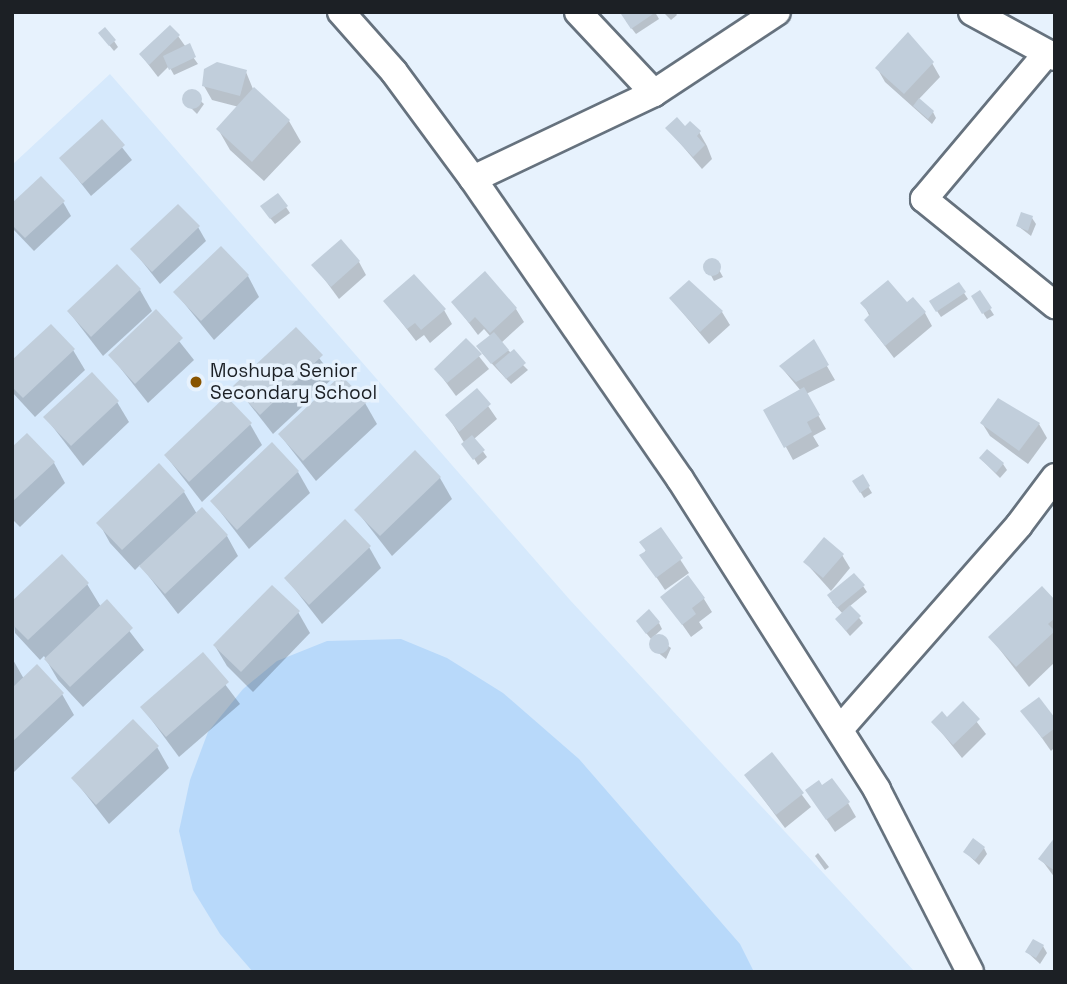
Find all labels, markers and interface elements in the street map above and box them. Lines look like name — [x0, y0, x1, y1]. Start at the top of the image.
place label: Moshupa Senior Secondary School — [210, 360, 377, 404]
marker: Moshupa Senior Secondary School — [188, 374, 204, 390]

